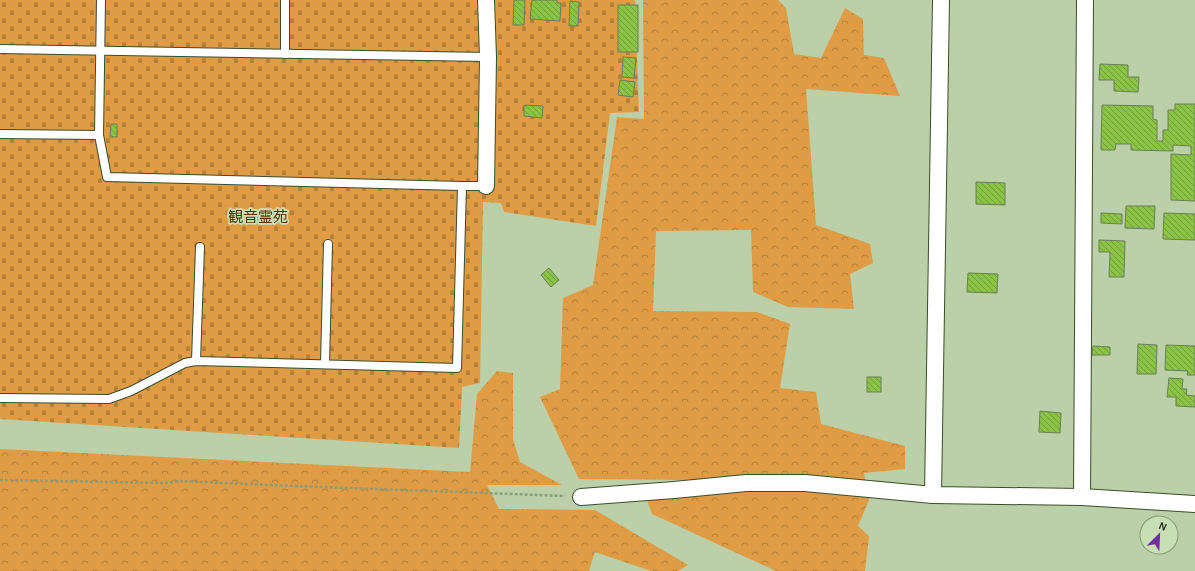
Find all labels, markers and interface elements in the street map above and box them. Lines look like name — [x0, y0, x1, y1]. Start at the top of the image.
park label: 観音霊苑 — [228, 208, 288, 226]
north arrow — [1139, 515, 1179, 555]
text: N — [1157, 519, 1169, 534]

